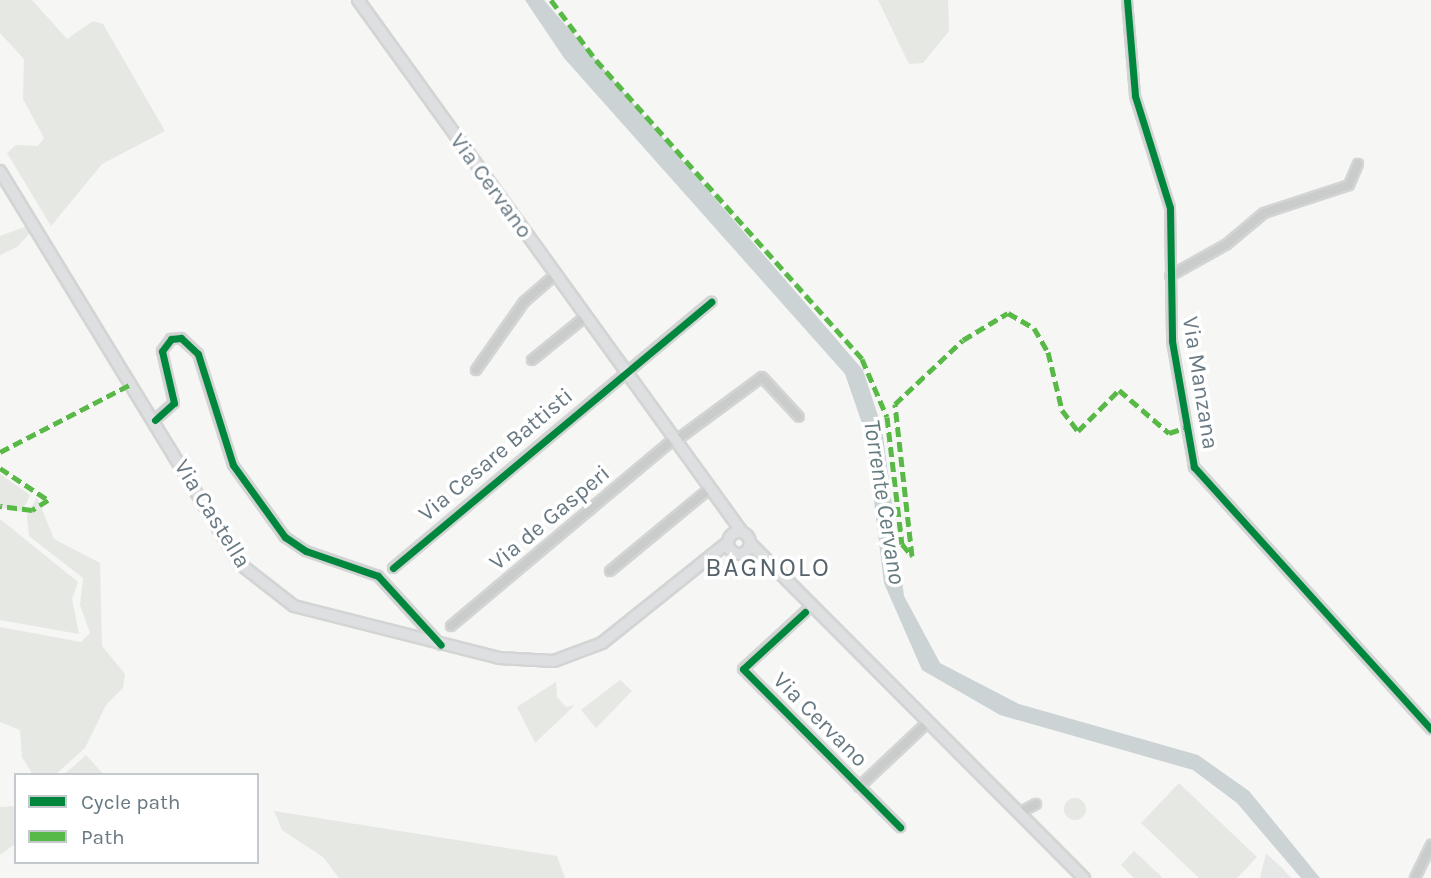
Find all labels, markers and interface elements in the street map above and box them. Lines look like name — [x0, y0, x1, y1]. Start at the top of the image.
street label: Via Cervano — [444, 128, 538, 244]
street label: Via Manzana — [1176, 315, 1224, 451]
street label: Via Cesare Battisti — [413, 382, 579, 528]
water label: Torrente Cervano — [857, 418, 911, 586]
street label: Via Castella — [168, 455, 256, 573]
street label: Via de Gasperi — [484, 460, 616, 576]
district label: BAGNOLO — [706, 552, 830, 584]
street label: Via Cervano — [767, 667, 873, 773]
legend — [14, 773, 259, 864]
text: Cycle path — [81, 790, 181, 814]
text: Path — [81, 825, 125, 849]

